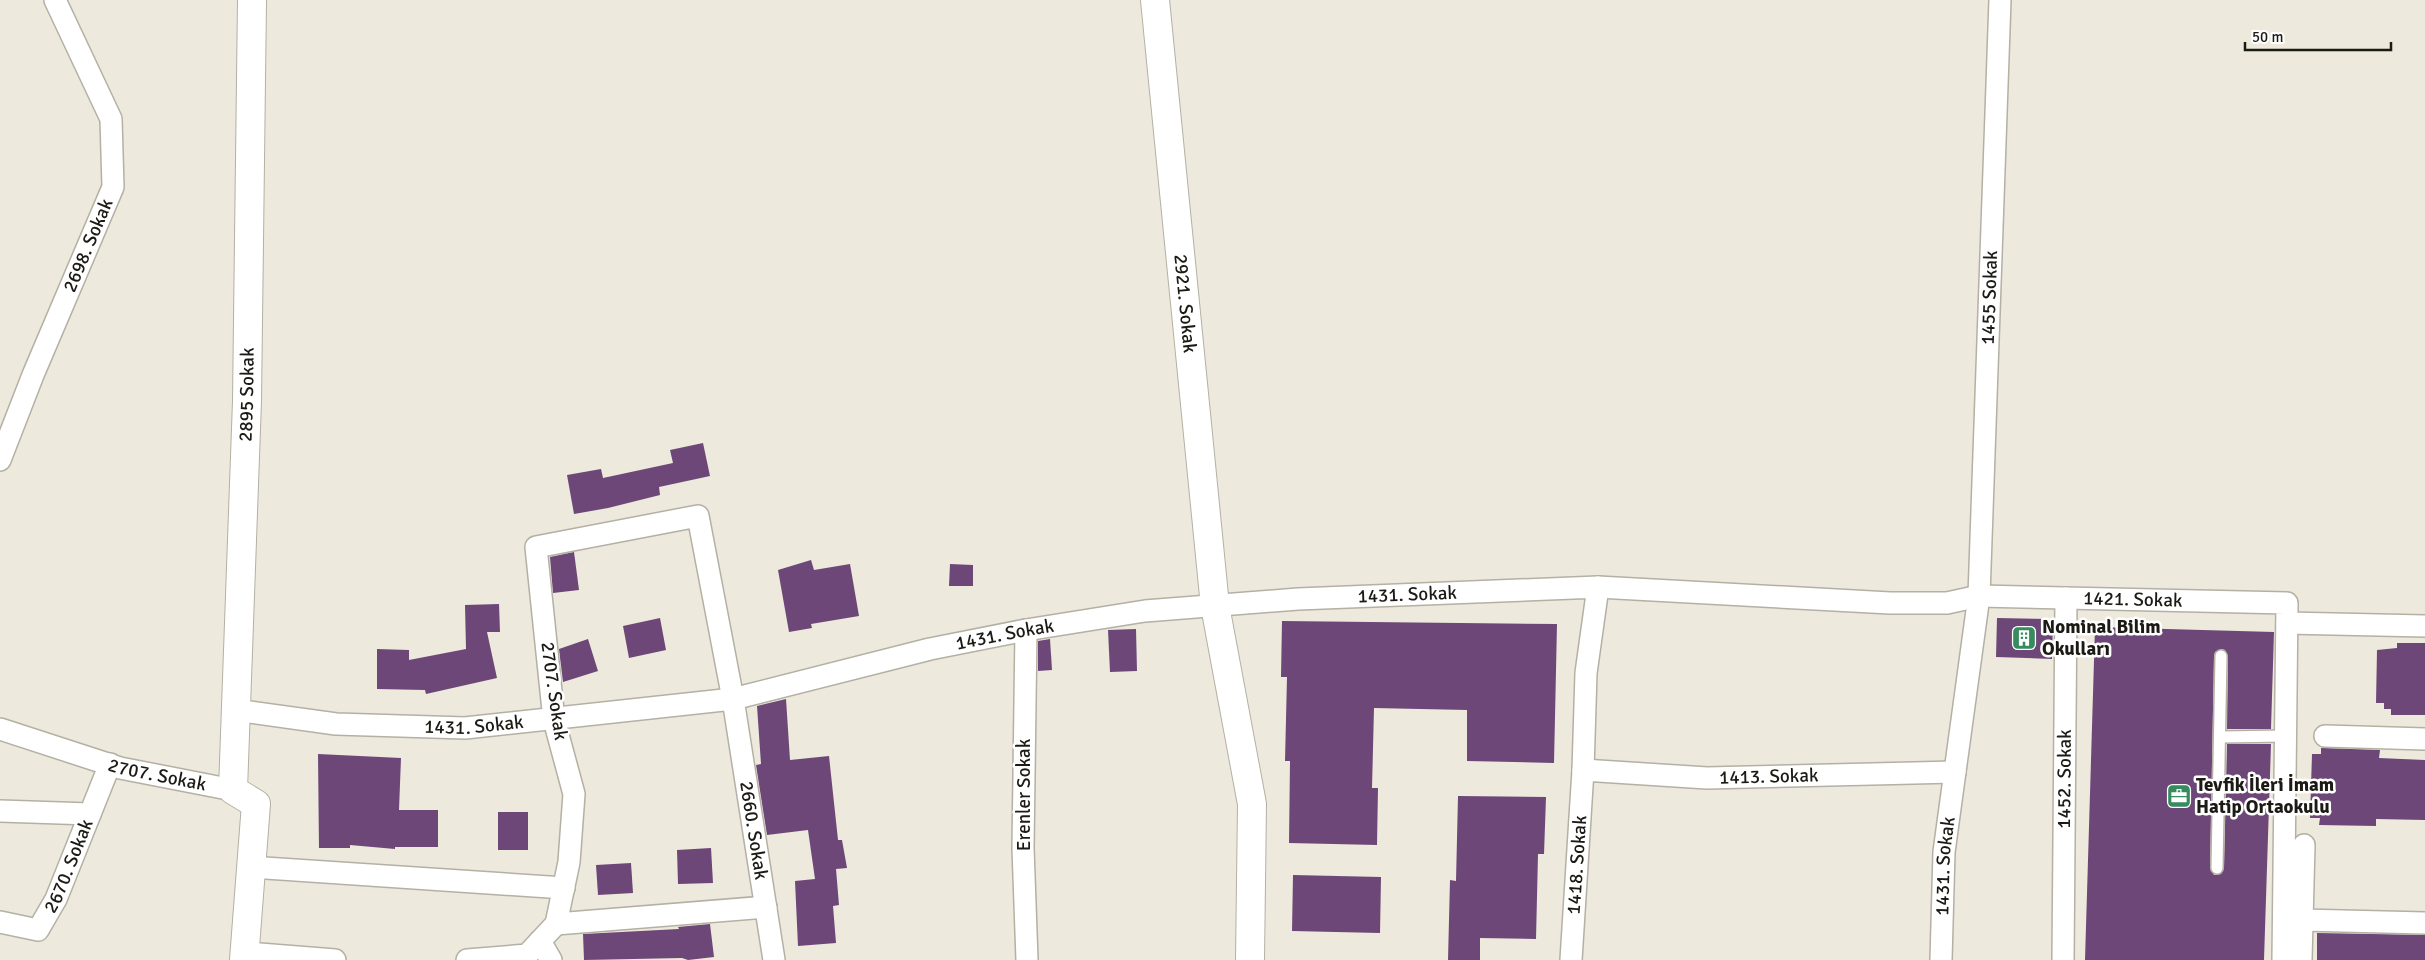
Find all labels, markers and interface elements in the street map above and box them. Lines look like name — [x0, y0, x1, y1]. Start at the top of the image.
scale bar — [2245, 20, 2391, 52]
text: 50 m — [2252, 28, 2283, 46]
street label: 2698. Sokak — [58, 195, 119, 296]
street label: 1455 Sokak — [1976, 250, 2003, 345]
street label: 2921. Sokak — [1168, 253, 1202, 355]
street label: 2895 Sokak — [234, 347, 260, 442]
street label: 1431. Sokak — [1357, 581, 1458, 609]
street label: 1421. Sokak — [2083, 586, 2183, 613]
street label: 1431. Sokak — [954, 614, 1056, 656]
place label: Nominal Bilim Okulları — [2042, 615, 2161, 661]
building icon: Nominal Bilim Okulları — [2011, 625, 2037, 651]
street label: 2707. Sokak — [535, 640, 573, 742]
street label: 1431. Sokak — [424, 710, 525, 740]
street label: 1452. Sokak — [2052, 729, 2077, 829]
street label: Erenler Sokak — [1012, 738, 1036, 851]
street label: 2707. Sokak — [105, 753, 209, 797]
street label: 1413. Sokak — [1719, 763, 1819, 790]
place label: Tevfik İleri İmam Hatip Ortaokulu — [2196, 773, 2334, 819]
street label: 2660. Sokak — [734, 779, 773, 882]
office icon: Tevfik İleri İmam Hatip Ortaokulu — [2166, 783, 2192, 809]
street label: 1418. Sokak — [1562, 814, 1592, 915]
street label: 2670. Sokak — [38, 815, 99, 917]
street label: 1431. Sokak — [1930, 815, 1961, 916]

